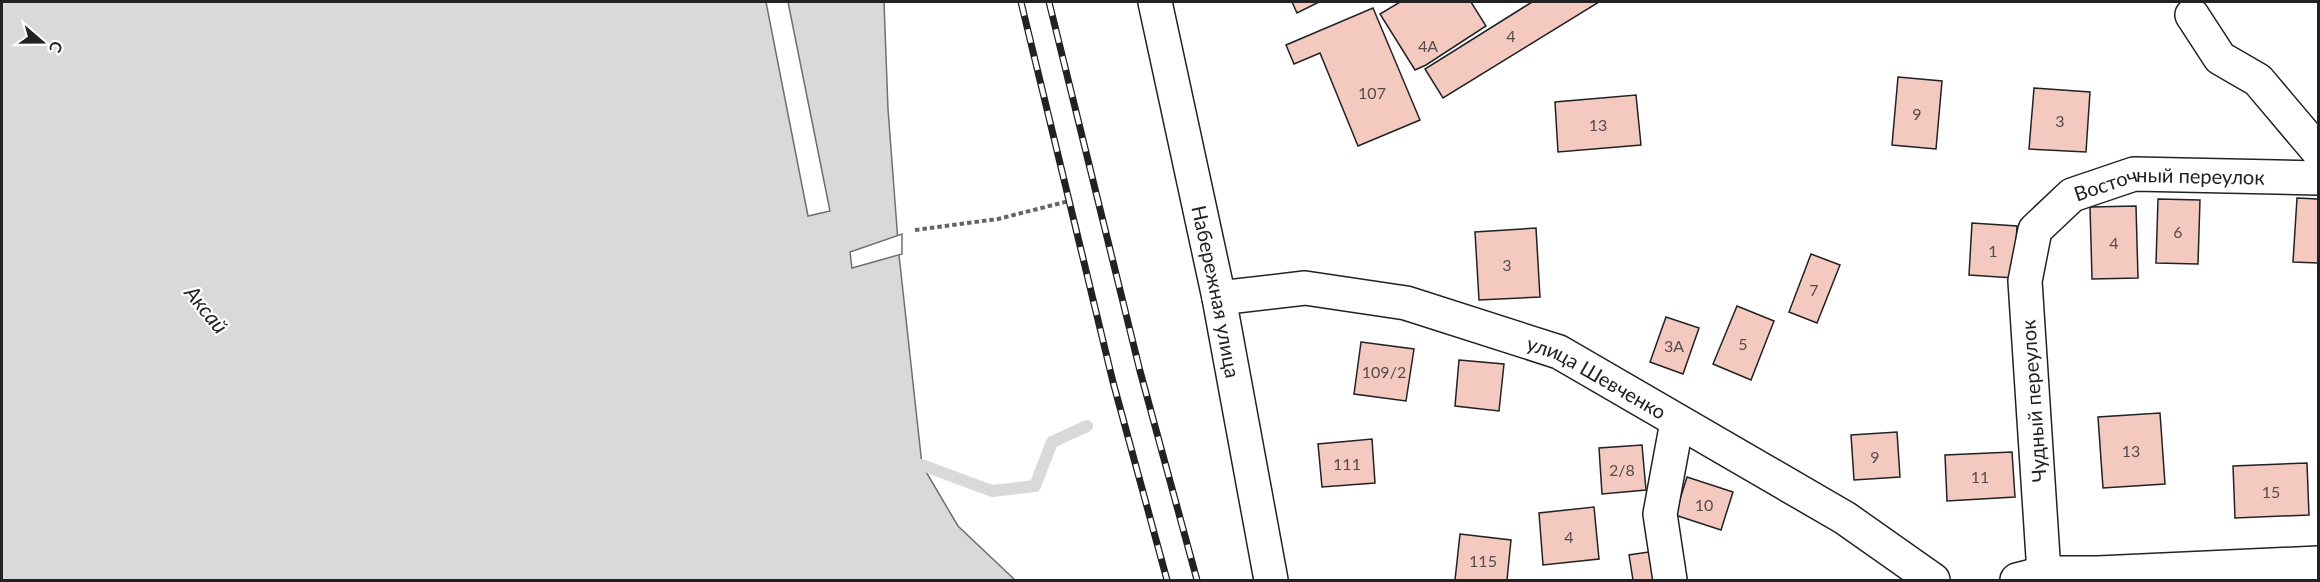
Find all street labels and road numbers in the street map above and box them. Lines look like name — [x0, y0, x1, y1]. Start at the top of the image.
street label: Восточный переулок — [2071, 162, 2266, 205]
street label: Набережная улица — [1187, 203, 1245, 380]
street label: Чудный переулок — [2015, 318, 2051, 483]
street label: улица Шевченко — [1524, 331, 1671, 424]

